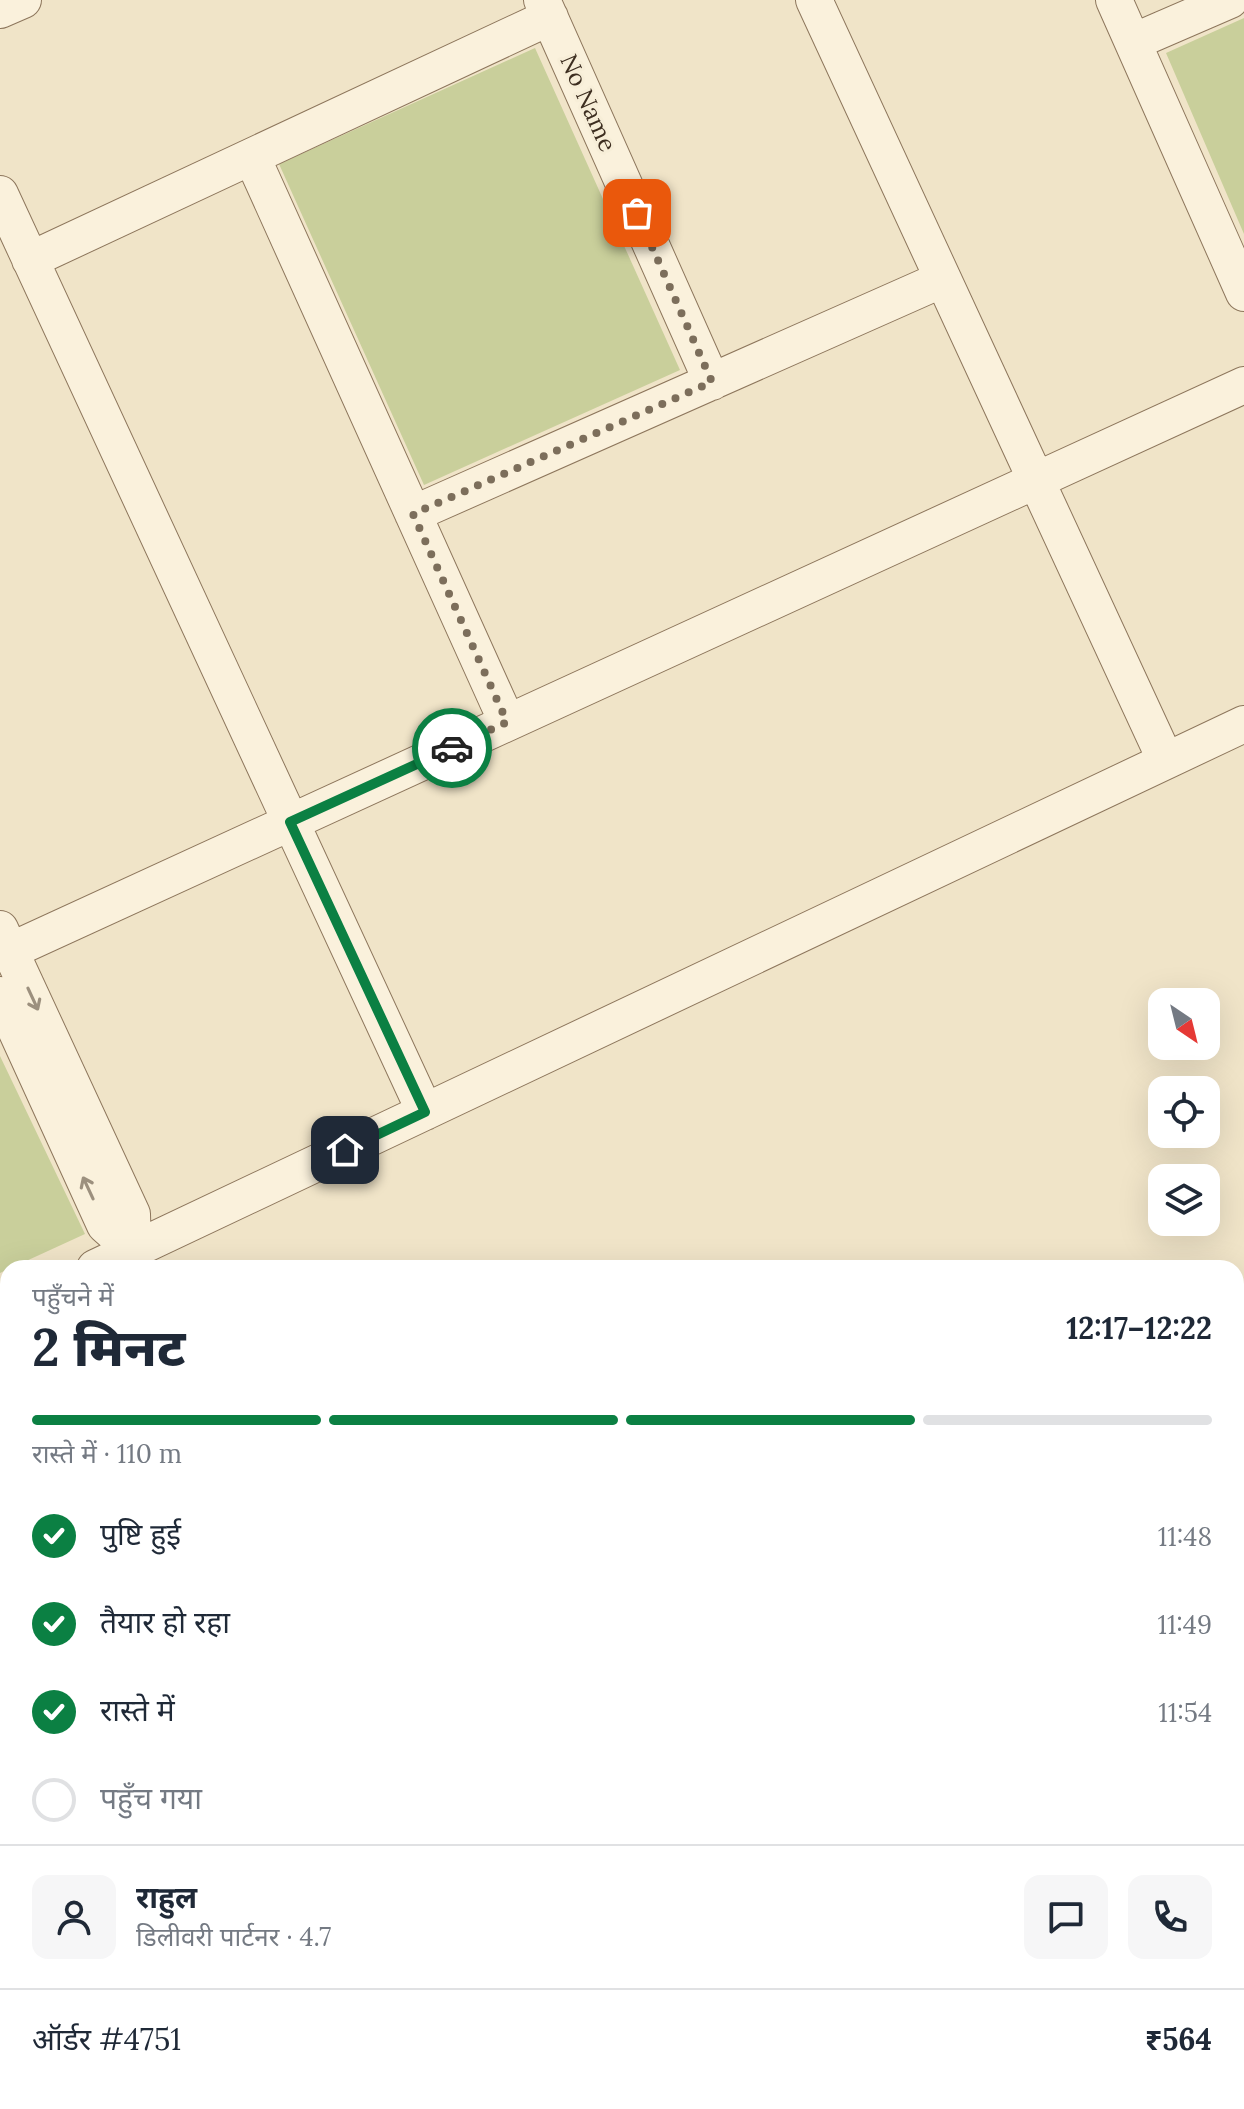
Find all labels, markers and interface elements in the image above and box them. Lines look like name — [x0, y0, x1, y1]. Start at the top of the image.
street label: No Name — [553, 49, 624, 156]
pin — [603, 179, 671, 247]
icon: bag — [615, 191, 659, 235]
courier — [412, 708, 492, 788]
icon: car — [430, 726, 474, 770]
one-way arrow — [26, 986, 41, 1011]
north arrow — [1148, 988, 1220, 1060]
map controls — [1148, 988, 1220, 1236]
button: locate — [1148, 1076, 1220, 1148]
pin — [311, 1116, 379, 1184]
icon: home — [323, 1128, 367, 1172]
button: layers — [1148, 1164, 1220, 1236]
one-way arrow — [80, 1177, 95, 1201]
text: पहुँचने में — [32, 1280, 114, 1313]
text: 12:17–12:22 — [1066, 1309, 1212, 1347]
text: 2 मिनट — [32, 1314, 185, 1380]
text: रास्ते में · 110 m — [32, 1437, 182, 1470]
icon: check — [32, 1514, 76, 1558]
text: पुष्टि हुई — [100, 1515, 181, 1553]
text: 11:48 — [1158, 1520, 1212, 1553]
icon: check — [32, 1602, 76, 1646]
text: तैयार हो रहा — [100, 1603, 230, 1641]
text: 11:49 — [1157, 1608, 1212, 1641]
icon: check — [32, 1690, 76, 1734]
text: रास्ते में — [100, 1691, 175, 1729]
text: 11:54 — [1158, 1696, 1212, 1729]
text: पहुँच गया — [100, 1779, 202, 1817]
button: person — [32, 1875, 116, 1959]
button: chat — [1024, 1875, 1108, 1959]
button: phone — [1128, 1875, 1212, 1959]
text: राहुल — [136, 1878, 197, 1916]
text: डिलीवरी पार्टनर · 4.7 — [136, 1920, 331, 1953]
text: ऑर्डर #4751 — [32, 2020, 181, 2058]
text: ₹564 — [1145, 2020, 1212, 2058]

